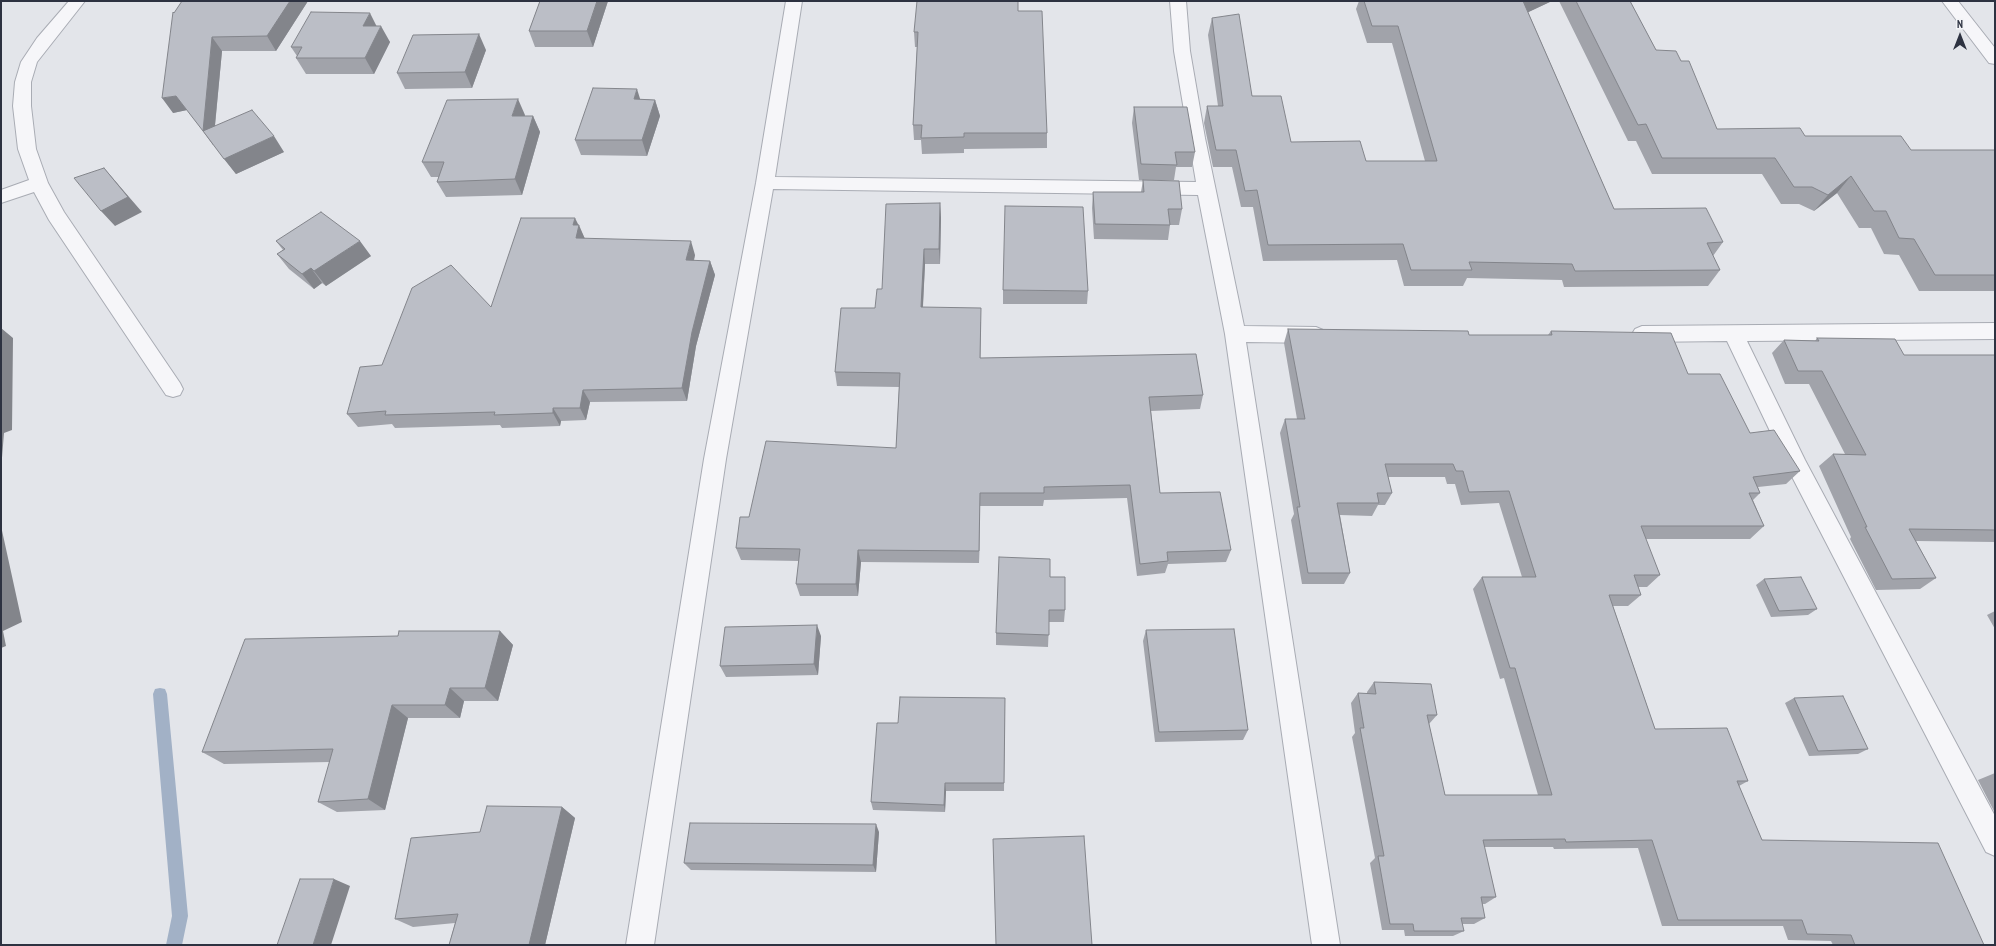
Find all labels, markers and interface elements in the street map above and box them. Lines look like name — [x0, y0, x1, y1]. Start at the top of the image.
north arrow — [1940, 16, 1980, 56]
text: N — [1957, 17, 1963, 31]

